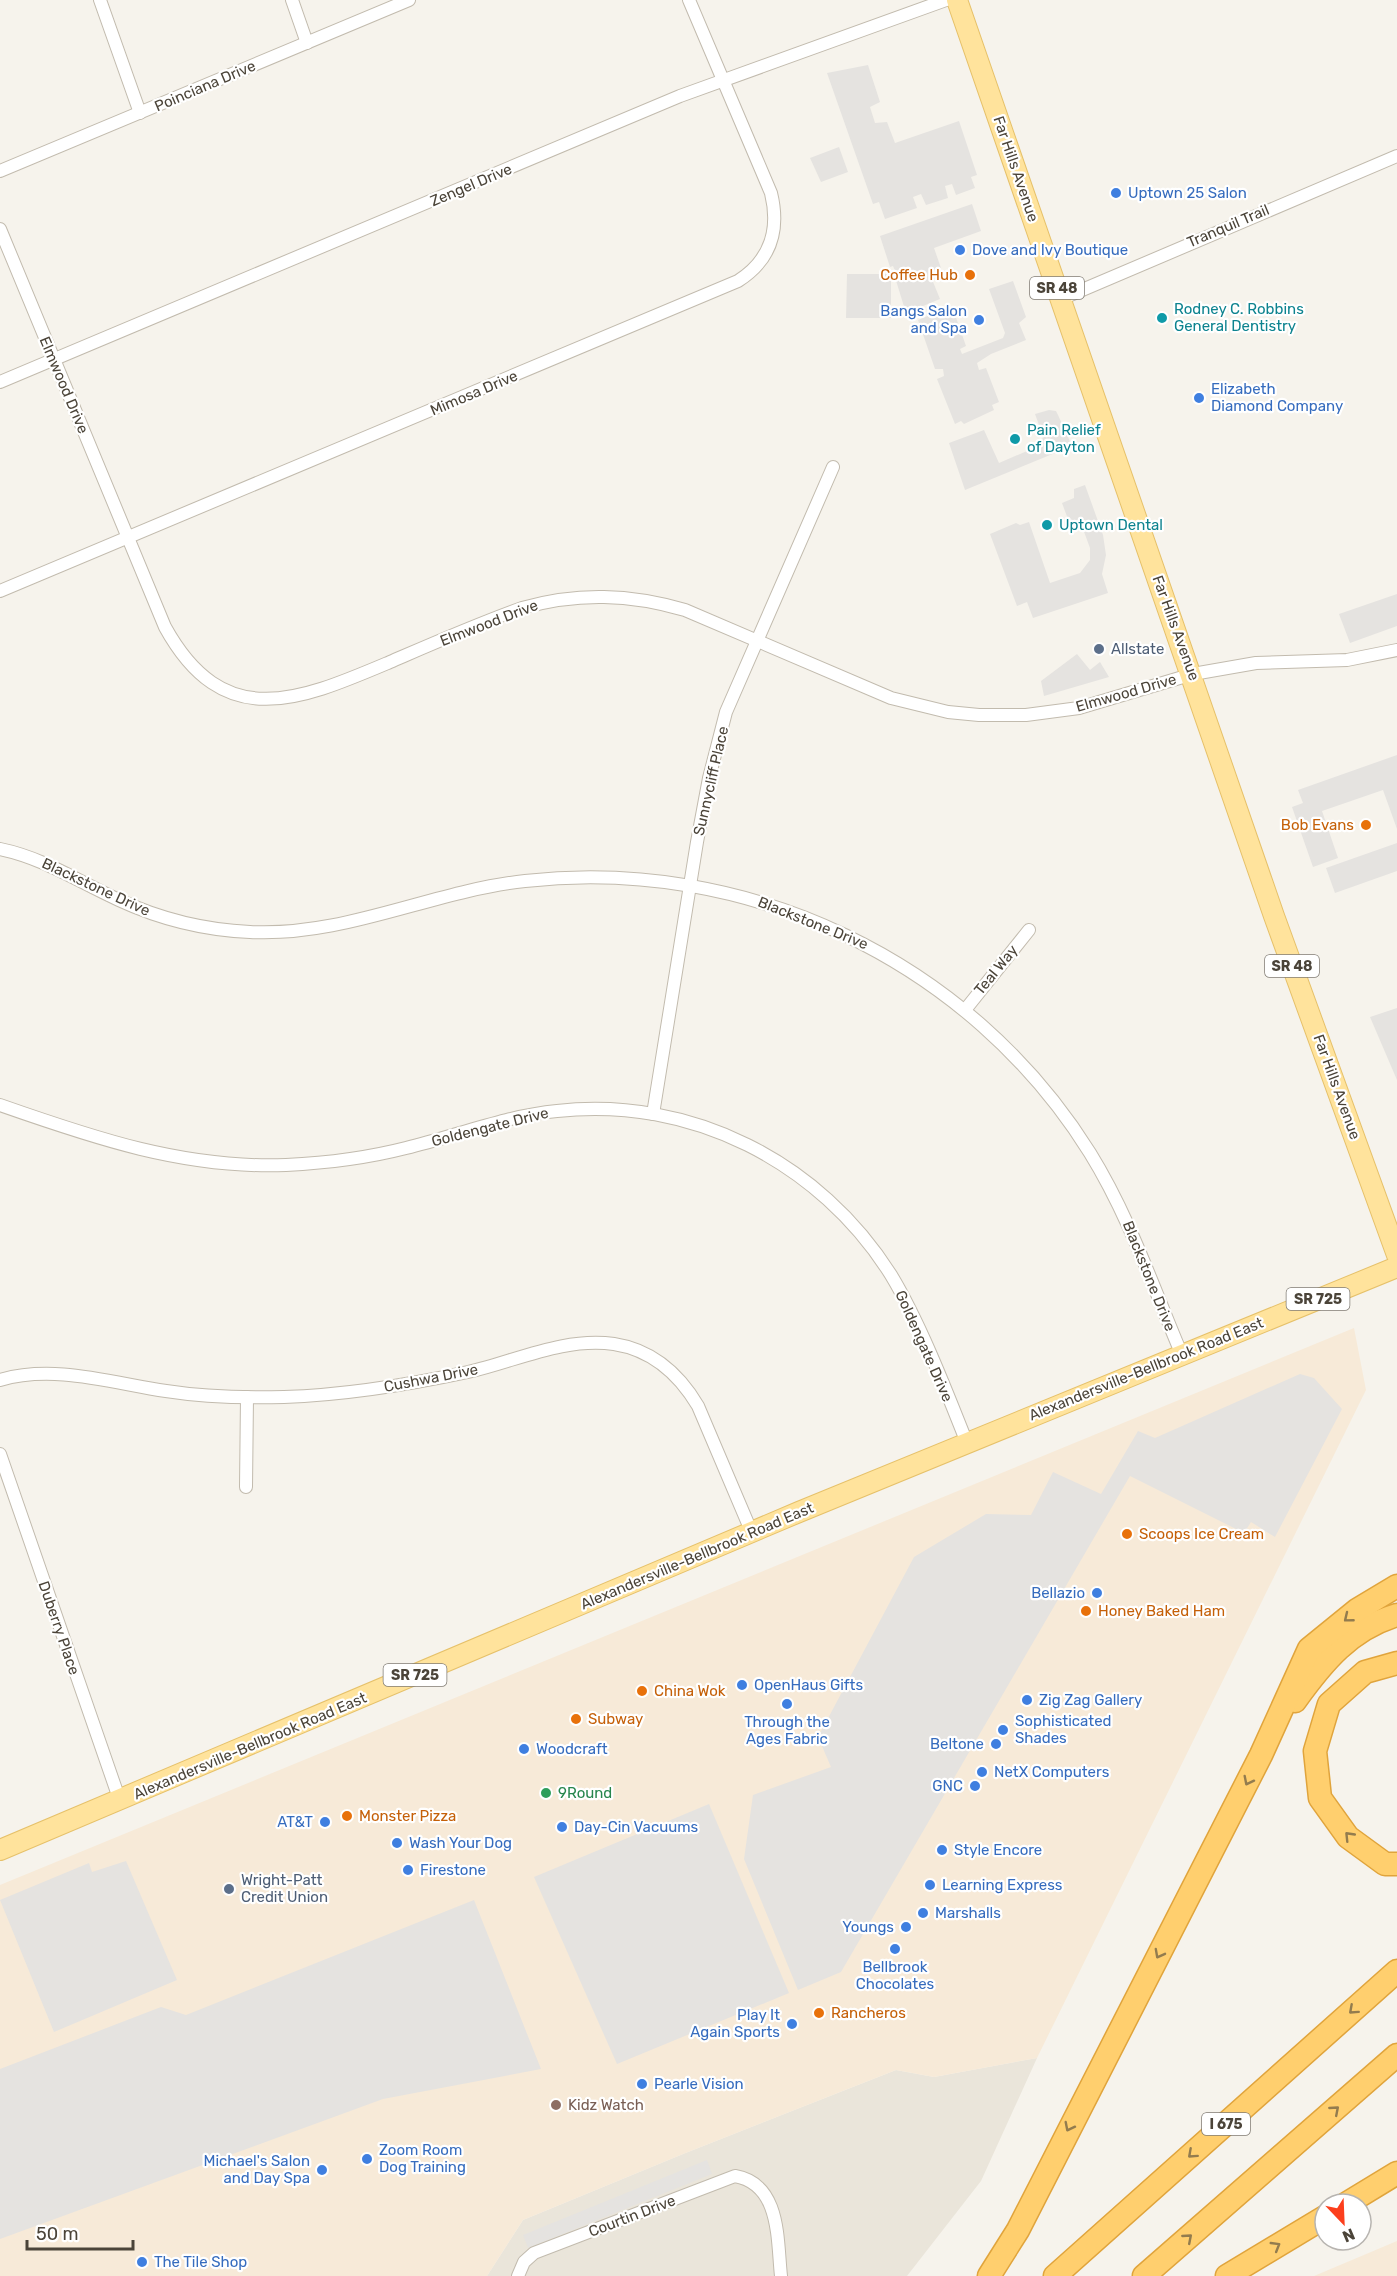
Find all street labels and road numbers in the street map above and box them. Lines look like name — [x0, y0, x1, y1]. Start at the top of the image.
street label: Poinciana Drive — [152, 57, 258, 115]
street label: Far Hills Avenue — [989, 114, 1043, 224]
street label: Zengel Drive — [427, 160, 515, 210]
street label: Tranquil Trail — [1184, 201, 1272, 251]
road number: SR 48 — [1030, 277, 1084, 299]
street label: Elmwood Drive — [35, 334, 93, 436]
street label: Mimosa Drive — [428, 367, 520, 419]
street label: Far Hills Avenue — [1149, 573, 1203, 683]
street label: Elmwood Drive — [437, 596, 541, 650]
street label: Elmwood Drive — [1074, 670, 1178, 716]
street label: Sunnycliff Place — [690, 725, 732, 837]
street label: Blackstone Drive — [39, 854, 153, 920]
street label: Blackstone Drive — [755, 893, 871, 953]
street label: Teal Way — [970, 941, 1022, 999]
road number: SR 48 — [1265, 955, 1319, 977]
street label: Far Hills Avenue — [1310, 1032, 1364, 1142]
street label: Goldengate Drive — [430, 1104, 550, 1150]
street label: Blackstone Drive — [1119, 1218, 1179, 1334]
street label: Goldengate Drive — [891, 1287, 957, 1405]
road number: SR 725 — [1286, 1288, 1350, 1310]
street label: Alexandersville-Bellbrook Road East — [1026, 1314, 1266, 1424]
street label: Cushwa Drive — [382, 1360, 480, 1396]
street label: Alexandersville-Bellbrook Road East — [578, 1499, 816, 1613]
street label: Duberry Place — [35, 1579, 83, 1677]
road number: SR 725 — [384, 1664, 446, 1686]
street label: Alexandersville-Bellbrook Road East — [131, 1689, 369, 1803]
road number: I 675 — [1202, 2113, 1250, 2135]
street label: Courtin Drive — [586, 2191, 678, 2241]

